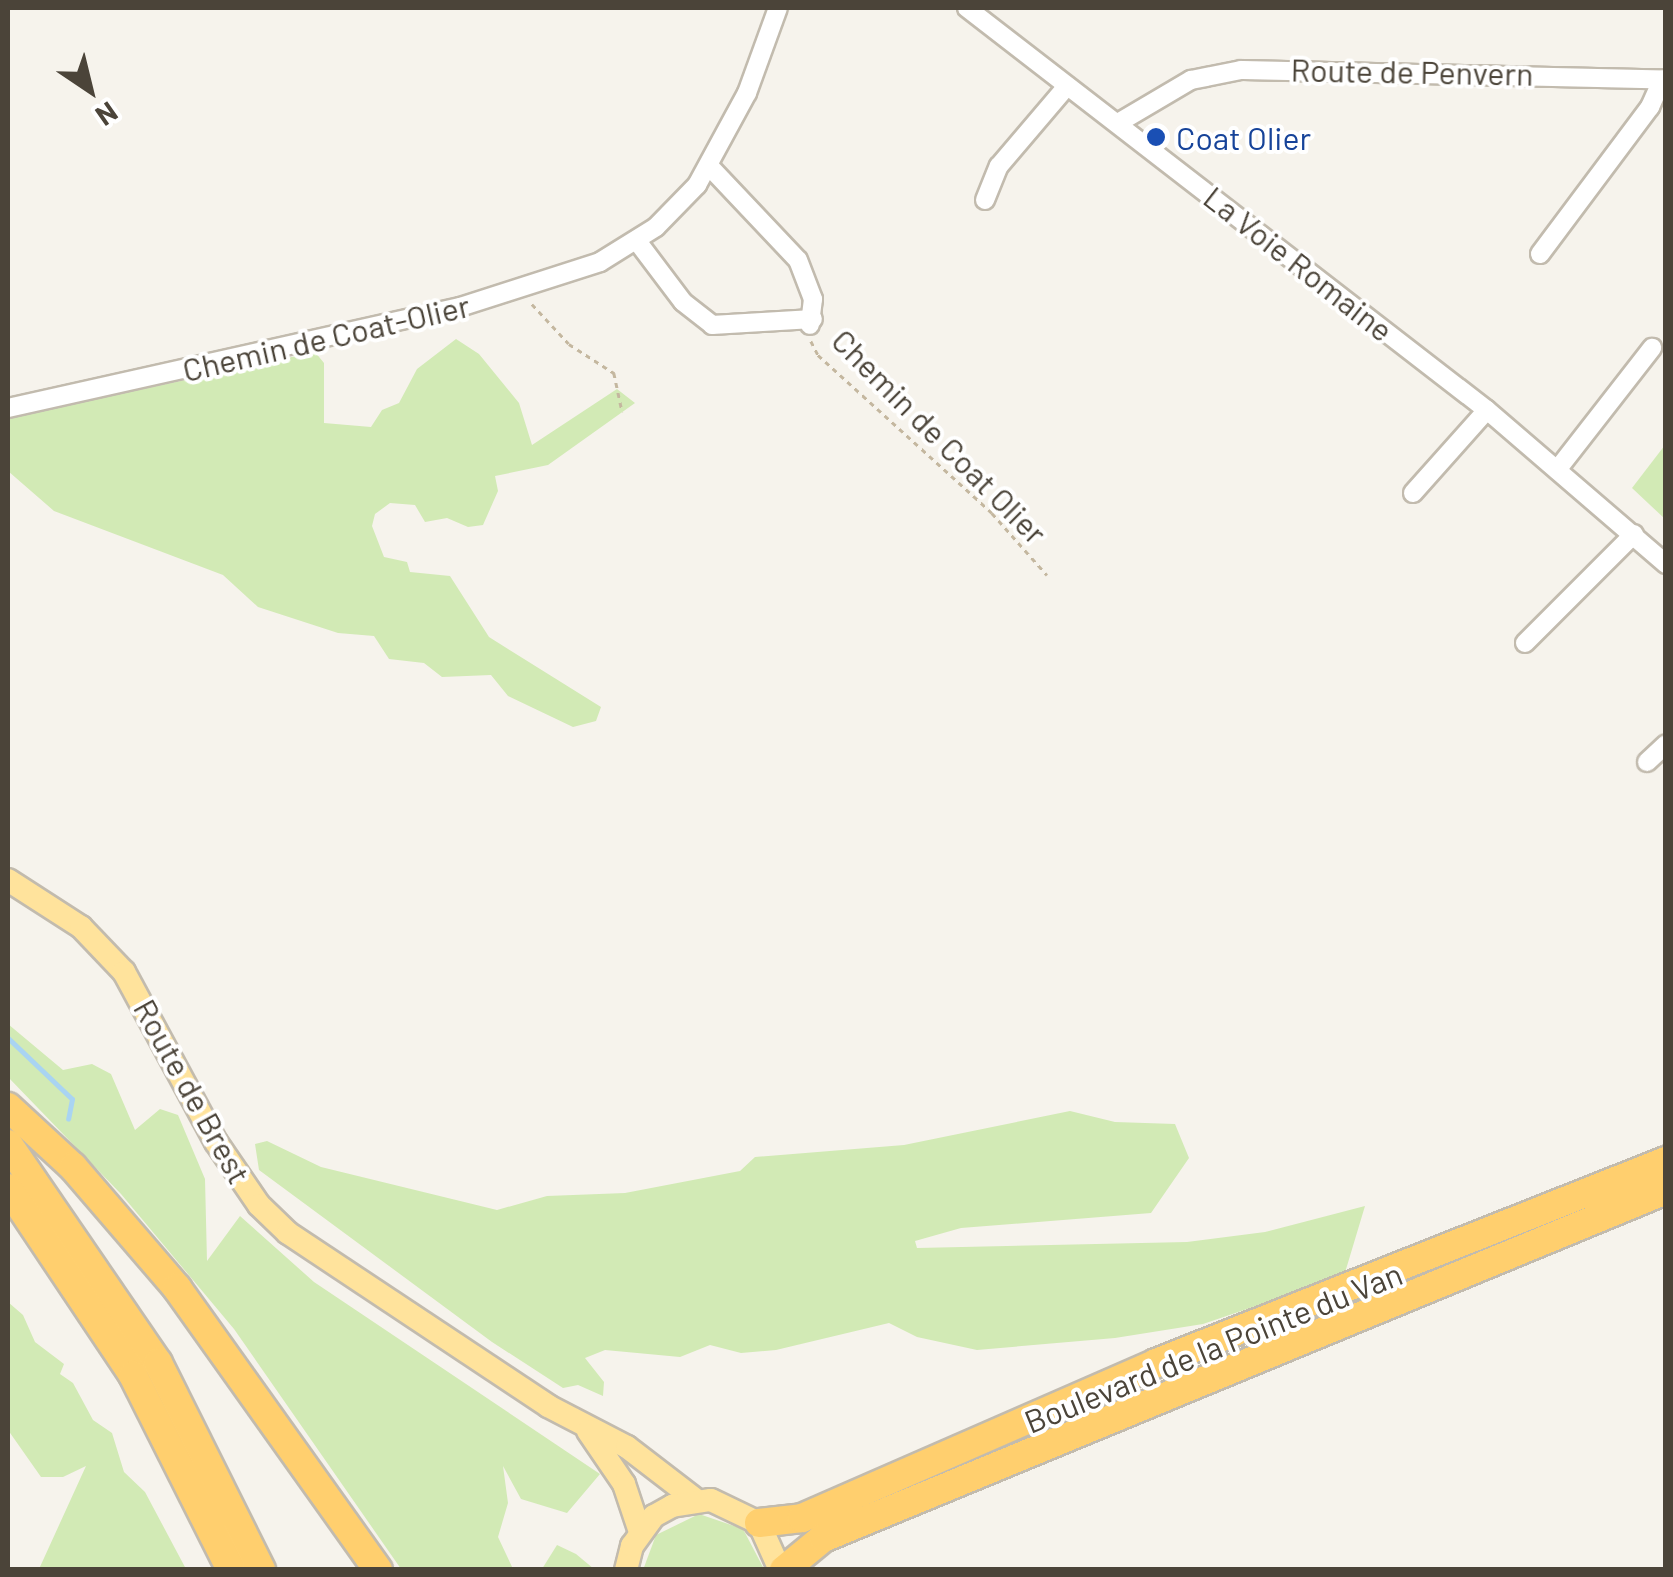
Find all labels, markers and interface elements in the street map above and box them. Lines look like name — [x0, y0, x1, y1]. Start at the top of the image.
north arrow — [40, 40, 140, 140]
street label: Route de Penvern — [1290, 50, 1534, 92]
text: N — [90, 95, 125, 134]
place label: Coat Olier — [1176, 118, 1311, 156]
marker: Coat Olier — [1145, 126, 1167, 148]
street label: La Voie Romaine — [1197, 177, 1401, 349]
street label: Chemin de Coat-Olier — [179, 285, 473, 389]
street label: Chemin de Coat Olier — [825, 321, 1055, 551]
street label: Route de Brest — [127, 992, 259, 1190]
street label: Boulevard de la Pointe du Van — [1019, 1254, 1407, 1440]

